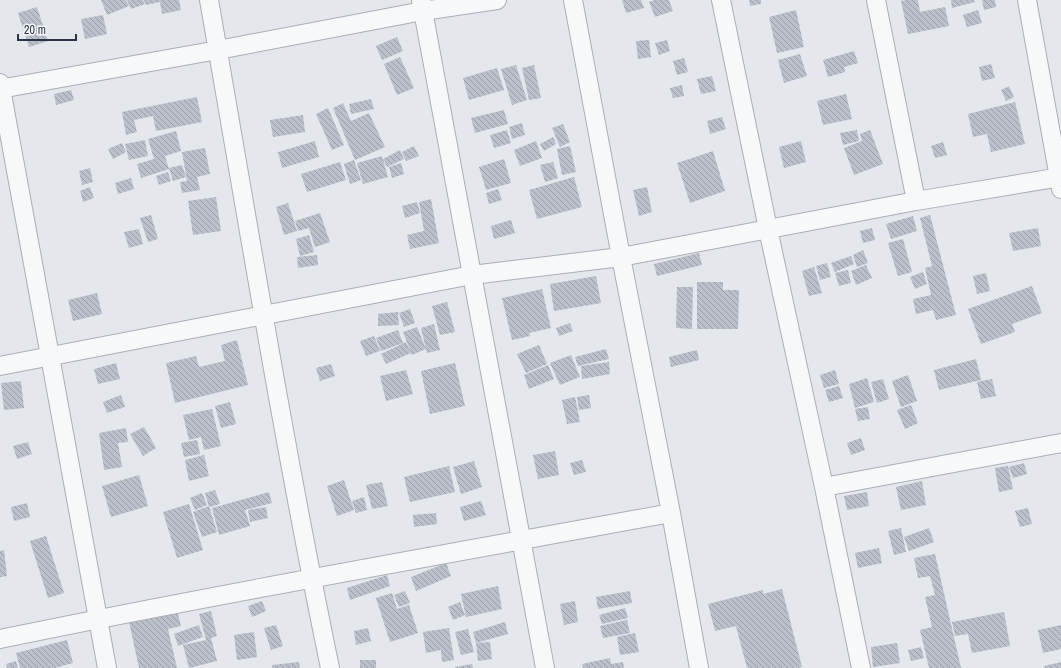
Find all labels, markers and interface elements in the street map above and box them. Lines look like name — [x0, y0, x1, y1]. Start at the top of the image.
scale bar — [18, 16, 76, 42]
text: 20 m — [24, 22, 46, 38]

